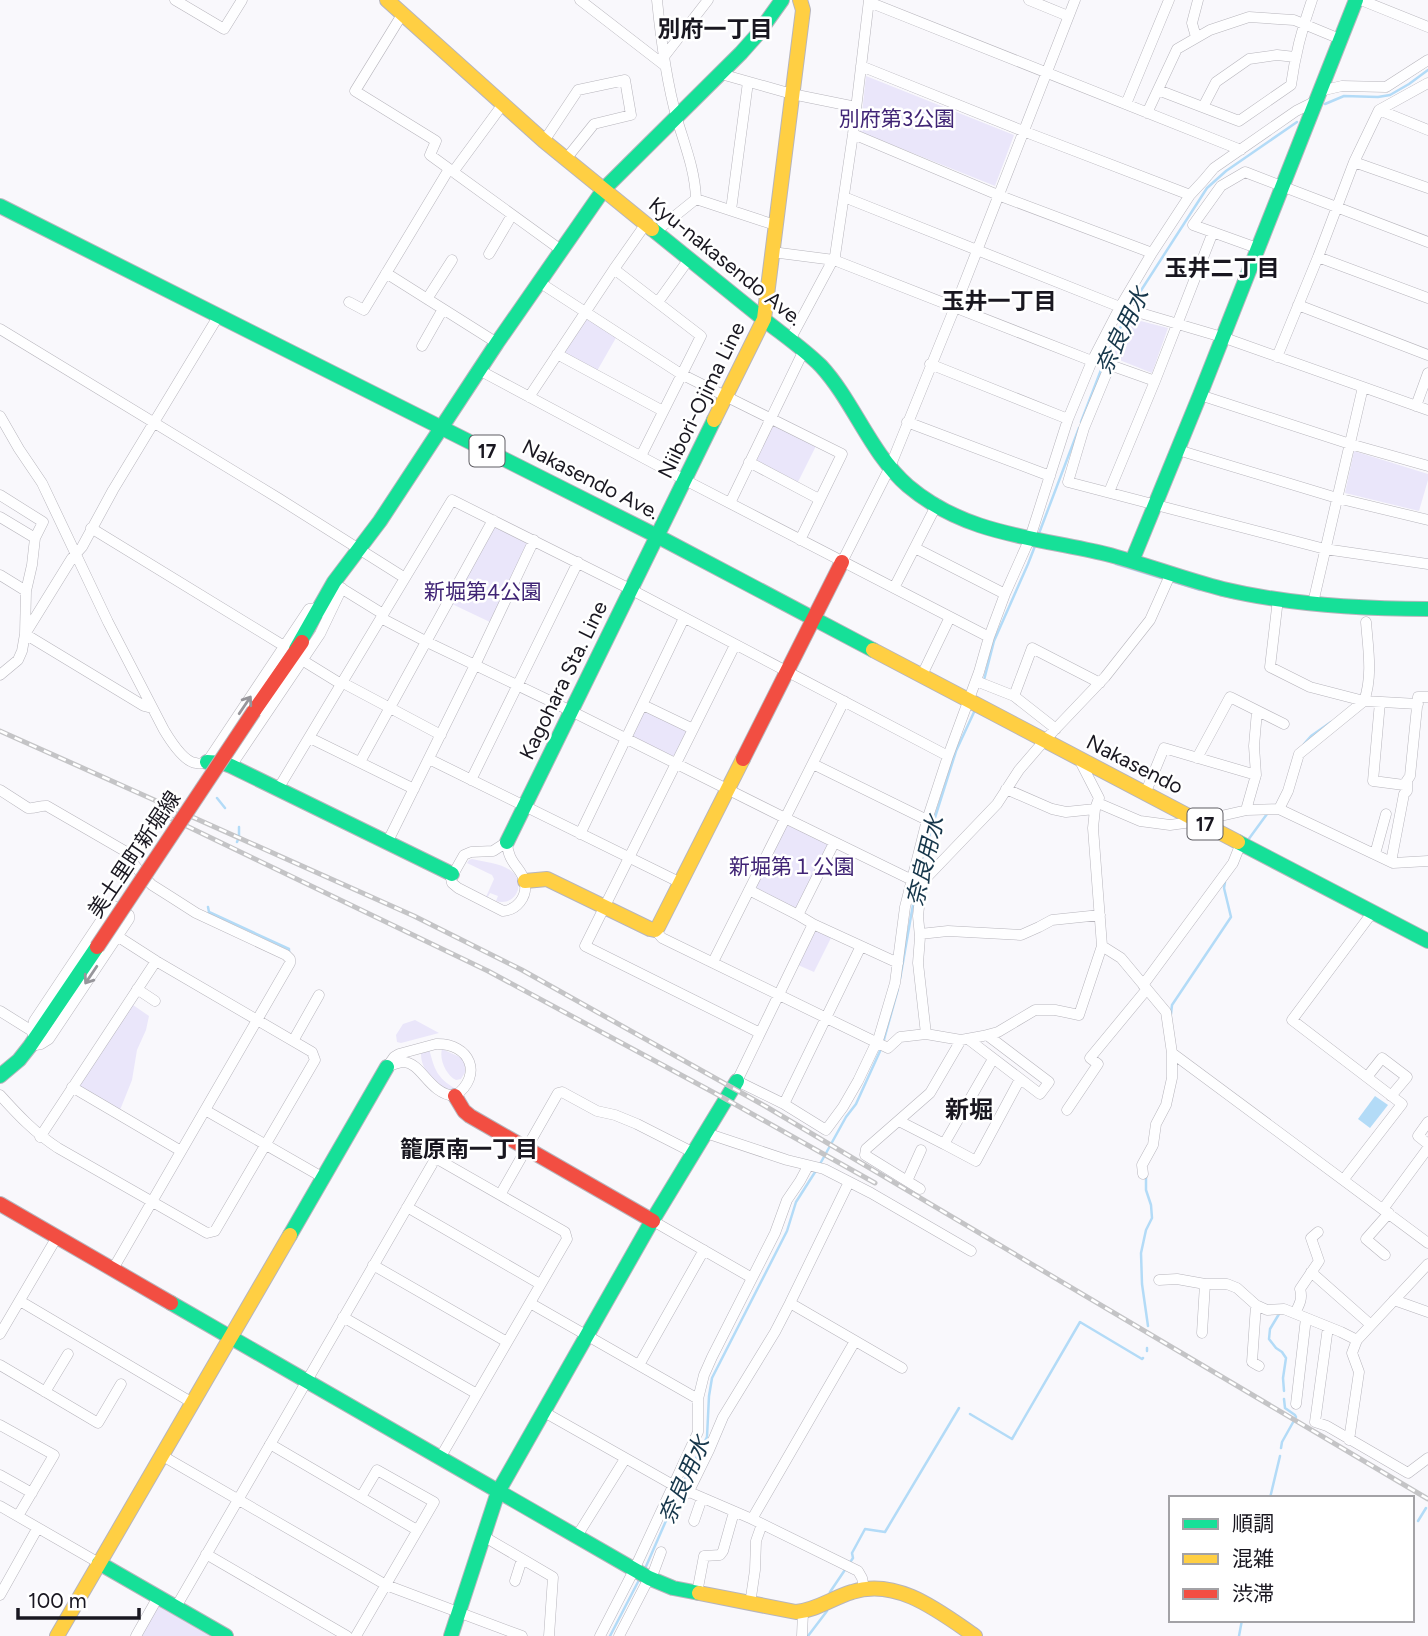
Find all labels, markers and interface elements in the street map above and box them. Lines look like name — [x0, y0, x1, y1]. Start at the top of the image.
district label: 別府一丁目 — [658, 15, 773, 43]
park label: 別府第3公園 — [839, 106, 955, 131]
street label: Kyu-nakasendo Ave. — [644, 191, 808, 331]
district label: 玉井二丁目 — [1165, 254, 1280, 282]
water label: 奈良用水 — [1089, 281, 1156, 378]
district label: 玉井一丁目 — [942, 287, 1057, 315]
street label: Niibori-Ojima Line — [652, 318, 750, 482]
street label: Nakasendo Ave. — [518, 434, 664, 524]
road number: 17 — [470, 436, 504, 466]
park label: 新堀第4公園 — [424, 579, 542, 604]
street label: Kagohara Sta. Line — [514, 597, 612, 763]
one-way arrow — [238, 695, 252, 715]
street label: Nakasendo — [1083, 729, 1187, 799]
street label: 美土里町新堀線 — [83, 786, 185, 922]
road number: 17 — [1188, 808, 1222, 839]
water label: 奈良用水 — [900, 810, 950, 909]
park label: 新堀第１公園 — [729, 854, 855, 879]
one-way arrow — [84, 965, 98, 985]
district label: 新堀 — [945, 1095, 993, 1124]
district label: 籠原南一丁目 — [400, 1135, 538, 1163]
water label: 奈良用水 — [653, 1430, 717, 1528]
legend — [1169, 1496, 1414, 1622]
text: 順調 — [1232, 1511, 1274, 1536]
text: 混雑 — [1232, 1546, 1274, 1571]
scale bar — [18, 1576, 138, 1620]
text: 渋滞 — [1232, 1581, 1274, 1606]
text: 100 m — [28, 1588, 87, 1613]

